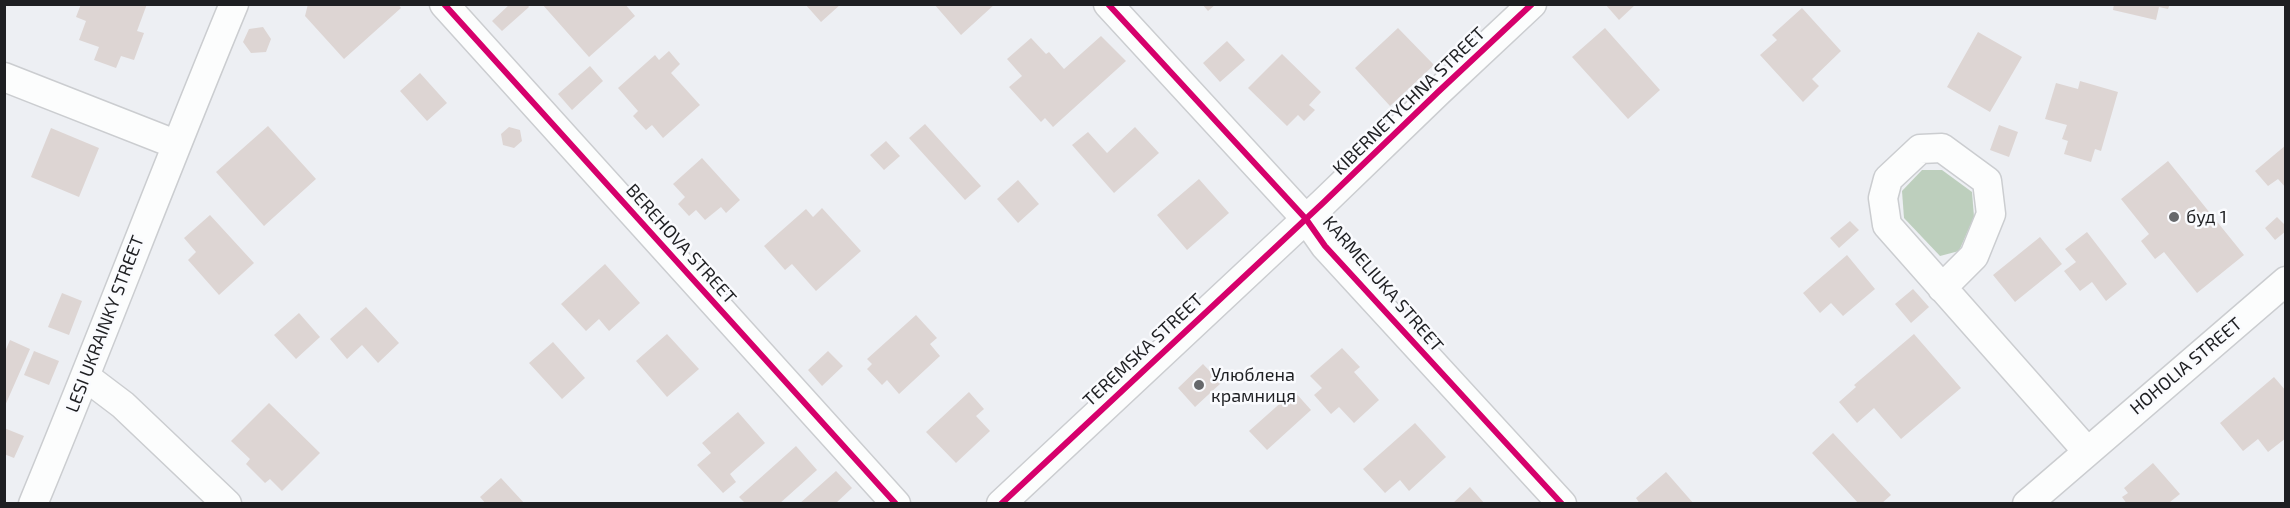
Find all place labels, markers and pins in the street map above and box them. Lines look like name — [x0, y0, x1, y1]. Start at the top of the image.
place label: буд 1 — [2186, 206, 2227, 228]
marker: буд 1 — [2167, 210, 2181, 224]
place label: Улюблена крамниця — [1211, 364, 1296, 406]
marker: Улюблена крамниця — [1192, 378, 1206, 392]

